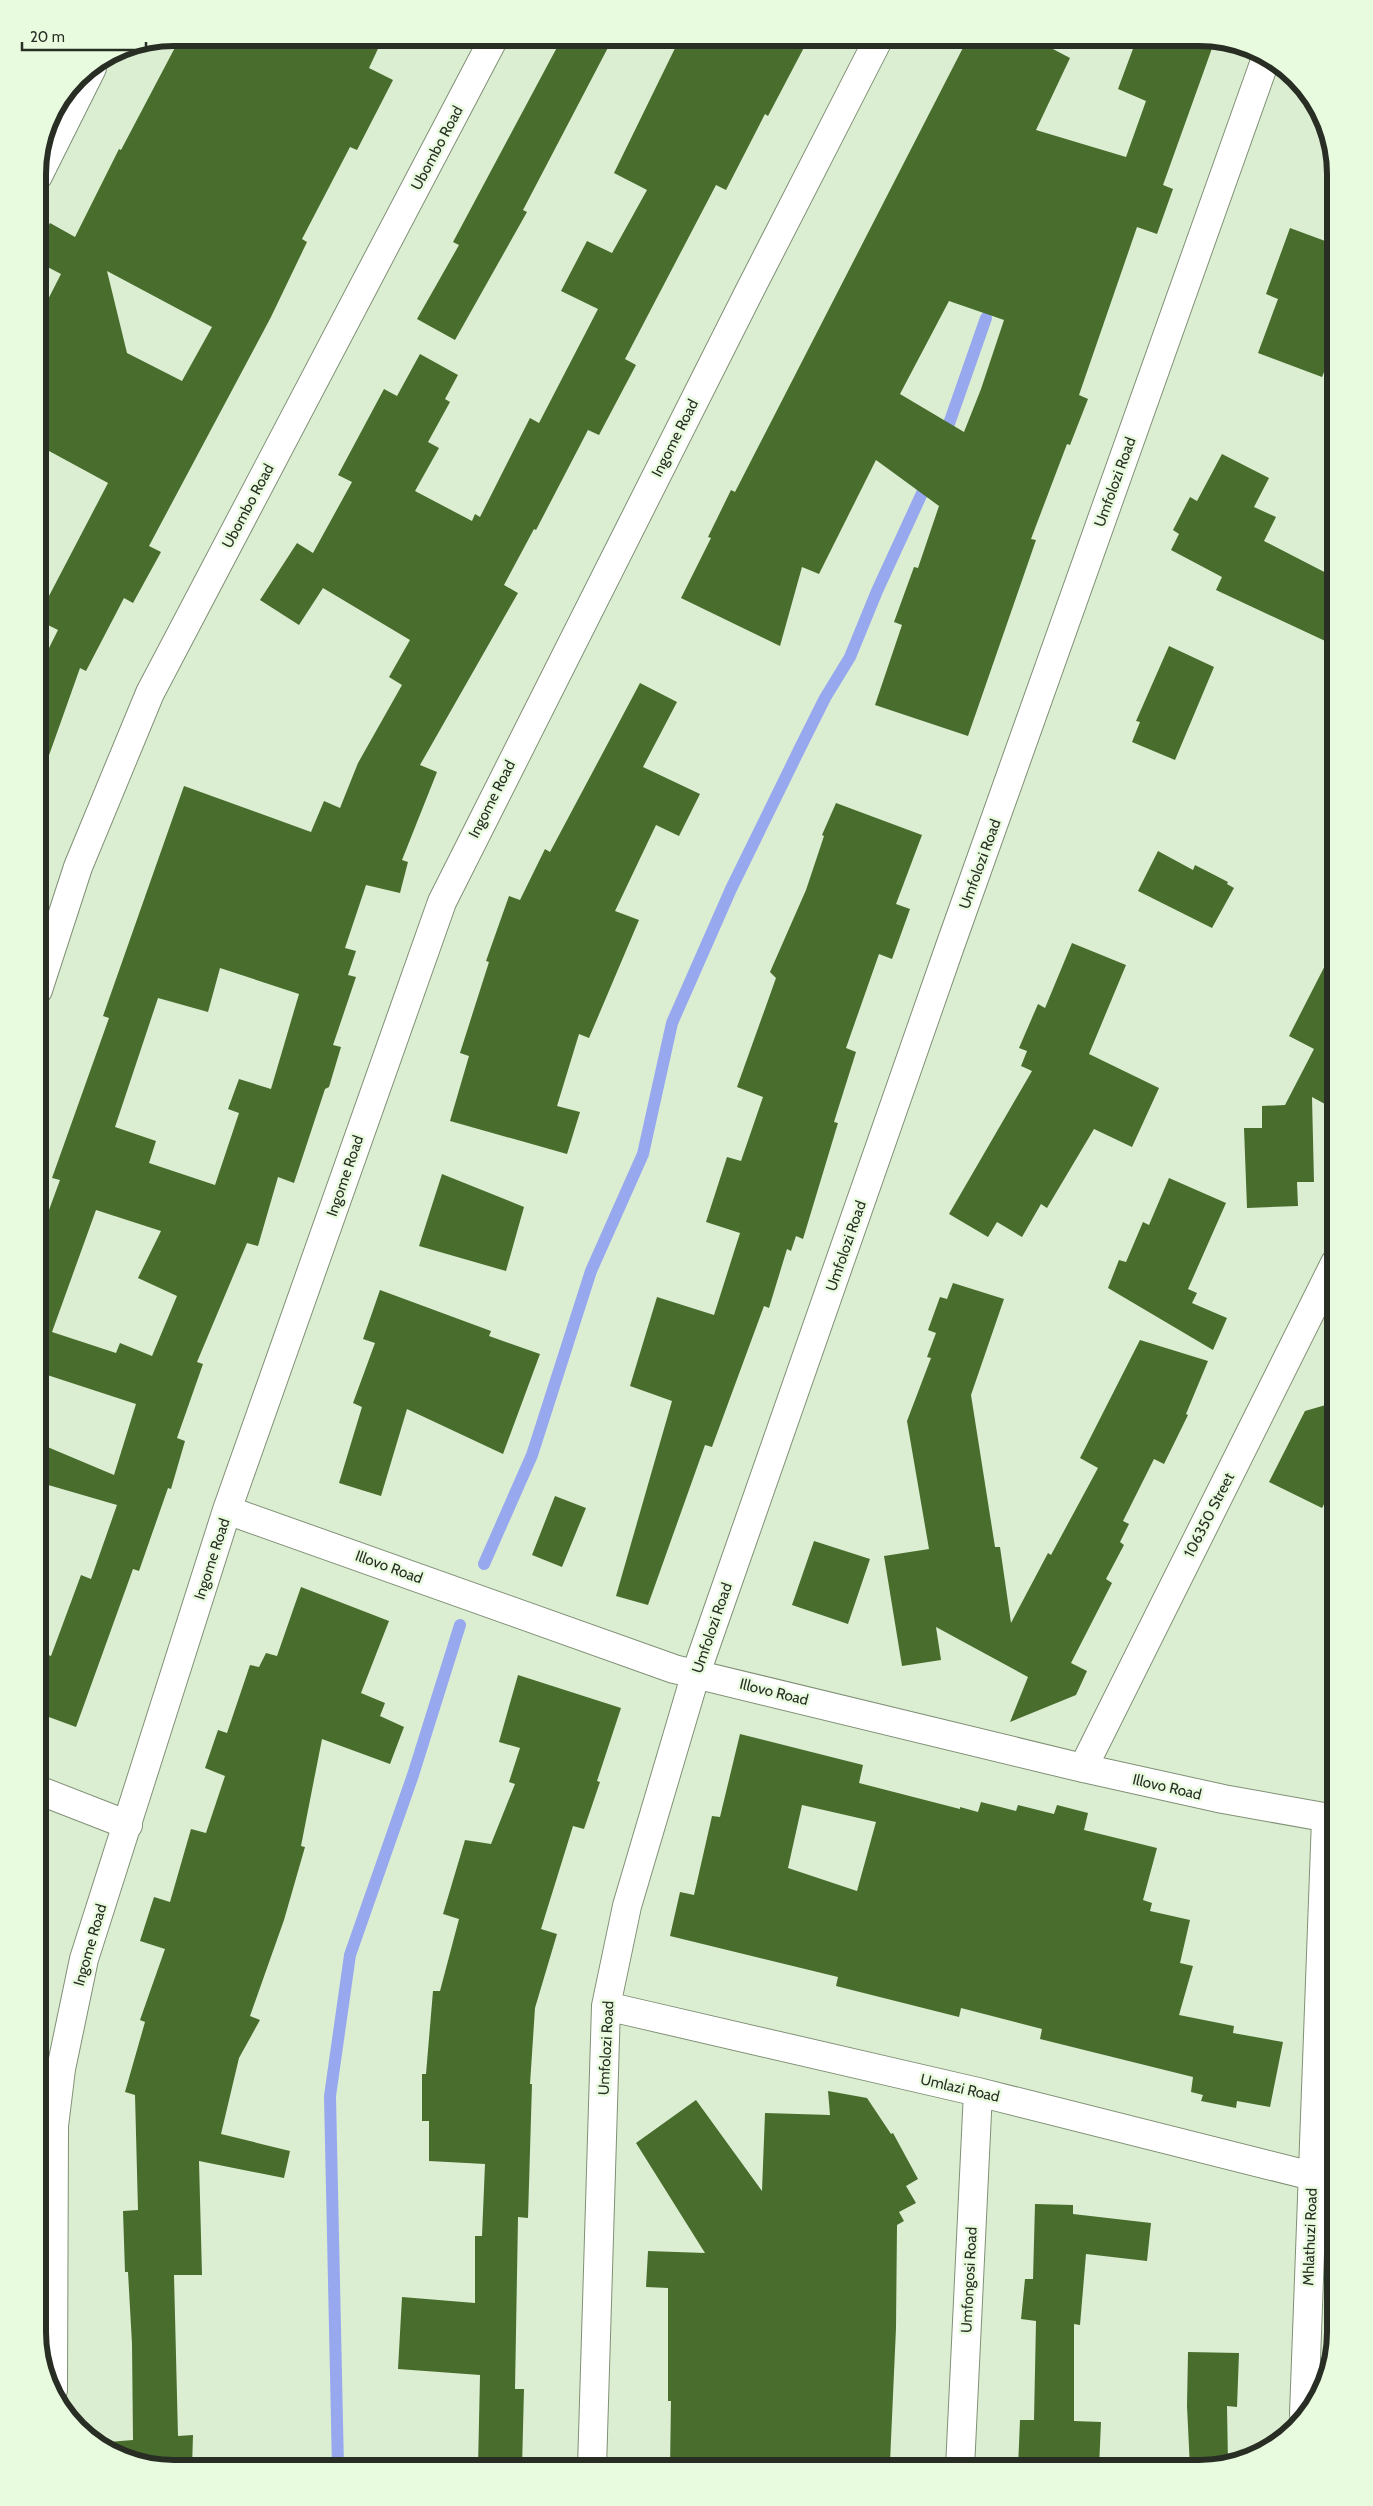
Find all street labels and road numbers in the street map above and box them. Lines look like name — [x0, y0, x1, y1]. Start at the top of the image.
street label: Ubombo Road — [407, 103, 467, 193]
street label: Ingome Road — [648, 396, 702, 480]
street label: Umfolozi Road — [1090, 435, 1140, 529]
street label: Ubombo Road — [218, 461, 278, 551]
street label: Ingome Road — [465, 757, 519, 841]
street label: Umfolozi Road — [955, 817, 1005, 911]
street label: Ingome Road — [323, 1133, 367, 1219]
street label: Umfolozi Road — [822, 1198, 870, 1294]
street label: 106350 Street — [1180, 1470, 1238, 1560]
street label: Ingome Road — [190, 1516, 234, 1602]
street label: Illovo Road — [353, 1547, 425, 1587]
street label: Umfolozi Road — [688, 1580, 736, 1676]
street label: Illovo Road — [738, 1675, 810, 1709]
street label: Illovo Road — [1131, 1770, 1203, 1804]
street label: Ingome Road — [70, 1902, 110, 1988]
street label: Umfolozi Road — [595, 2000, 617, 2096]
street label: Umlazi Road — [919, 2070, 1001, 2106]
street label: Mhlathuzi Road — [1299, 2188, 1321, 2286]
street label: Umfongosi Road — [957, 2227, 981, 2333]

